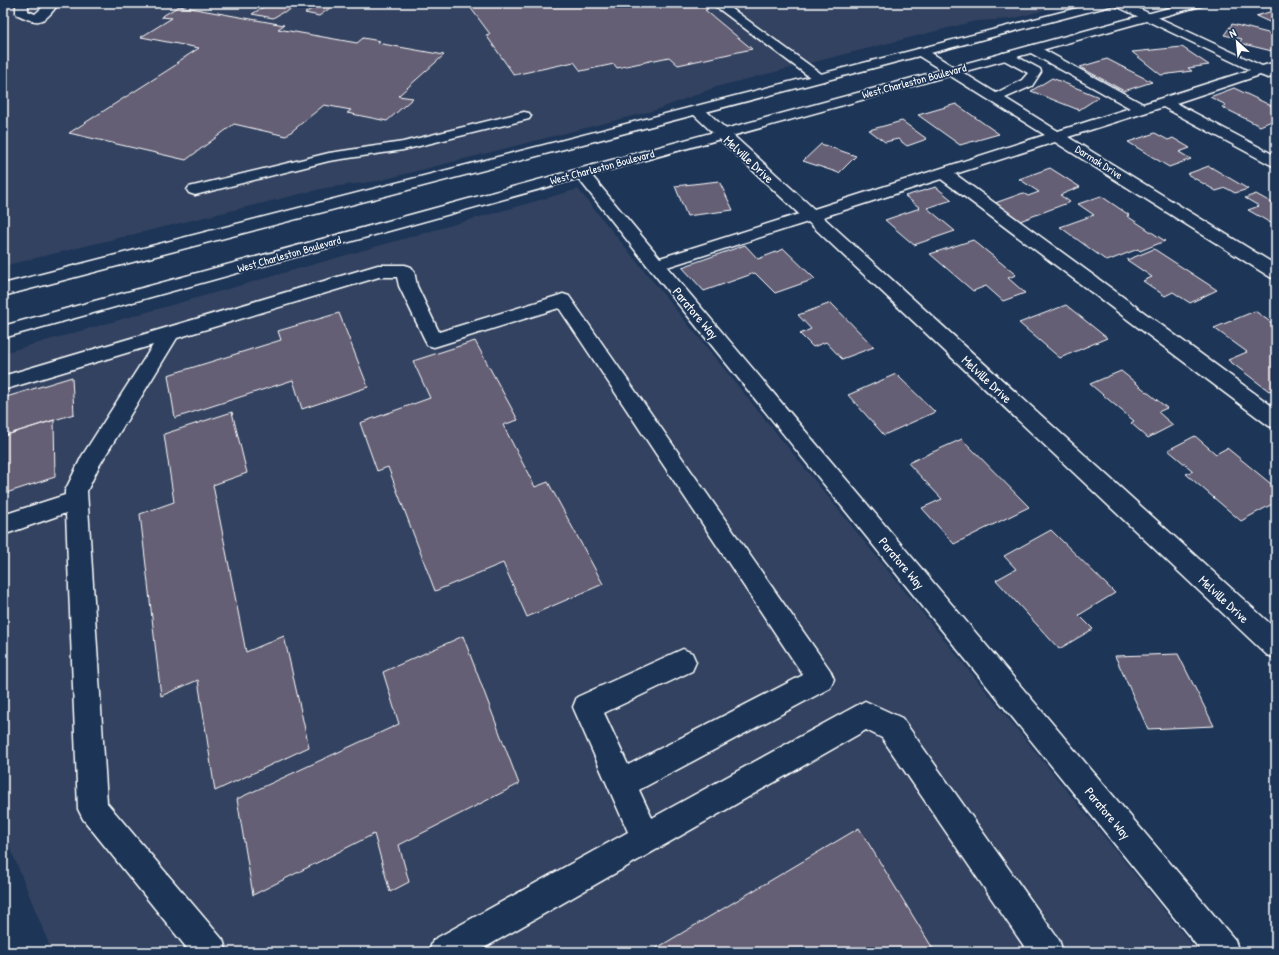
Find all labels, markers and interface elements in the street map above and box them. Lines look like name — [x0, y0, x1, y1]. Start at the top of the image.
north arrow — [1217, 22, 1257, 62]
text: N — [1227, 25, 1238, 41]
street label: West Charleston Boulevard — [860, 60, 968, 102]
street label: Melville Drive — [720, 131, 778, 187]
street label: Darmak Drive — [1073, 142, 1126, 182]
street label: West Charleston Boulevard — [548, 146, 656, 188]
street label: West Charleston Boulevard — [236, 232, 343, 275]
street label: Paratore Way — [669, 283, 723, 343]
street label: Melville Drive — [958, 351, 1016, 407]
street label: Paratore Way — [875, 533, 929, 593]
street label: Melville Drive — [1195, 571, 1253, 627]
street label: Paratore Way — [1081, 783, 1135, 843]

